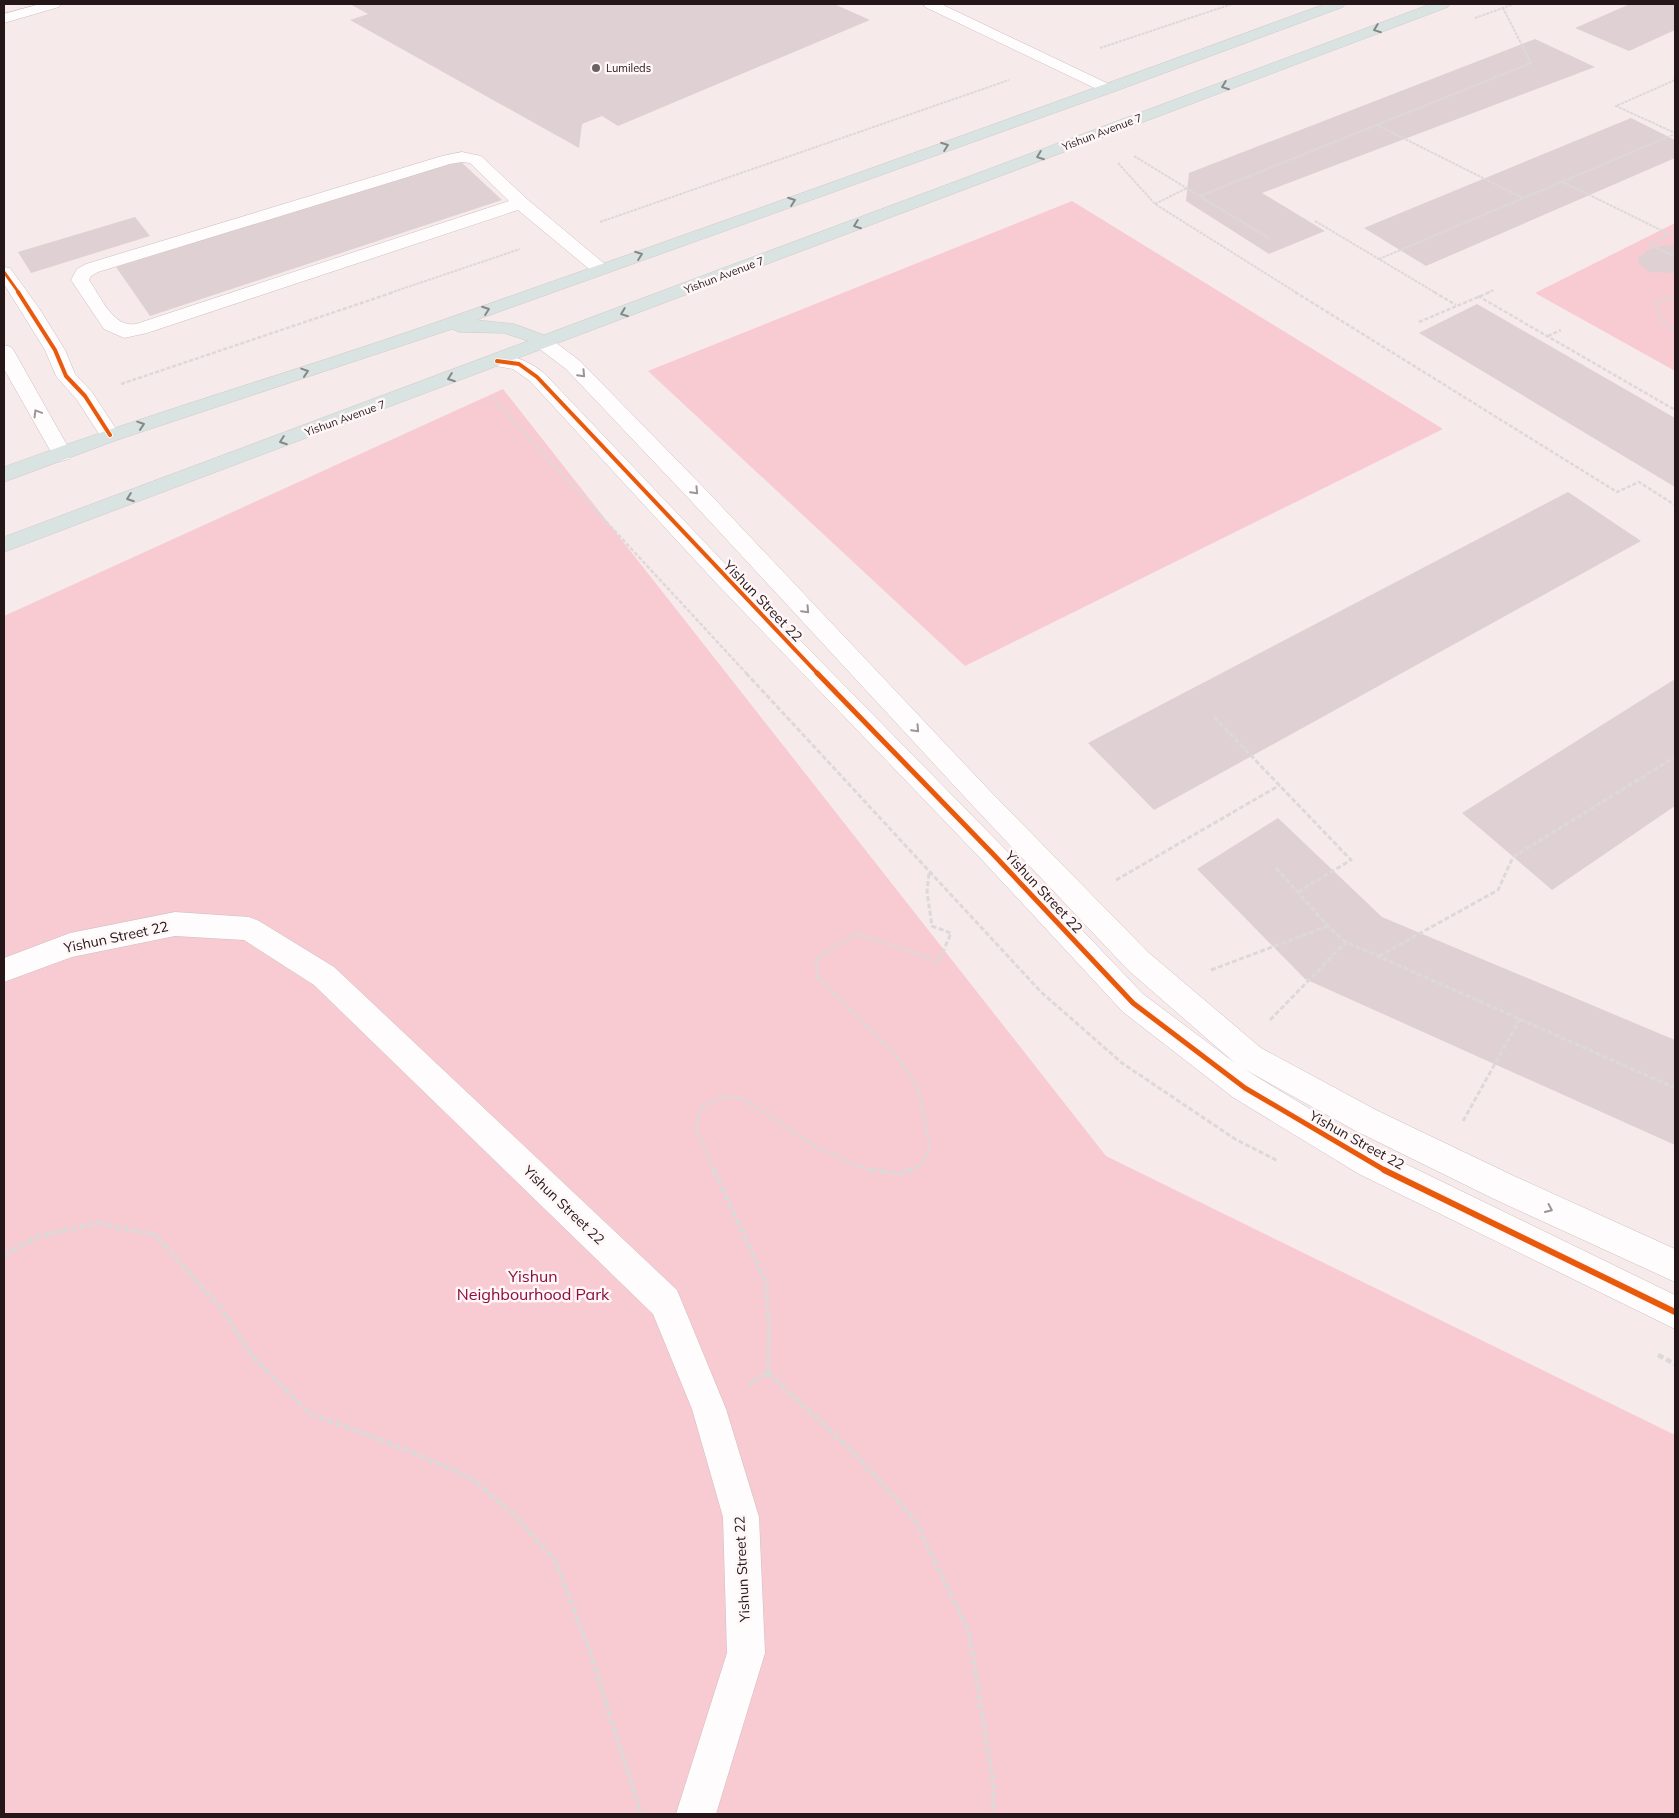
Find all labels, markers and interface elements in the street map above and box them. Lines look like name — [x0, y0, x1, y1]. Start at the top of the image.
one-way arrow — [1373, 22, 1382, 33]
place label: Lumileds — [606, 61, 651, 75]
marker: Lumileds — [590, 62, 602, 74]
one-way arrow — [1221, 80, 1230, 90]
street label: Yishun Avenue 7 — [1059, 110, 1144, 154]
one-way arrow — [940, 142, 949, 152]
one-way arrow — [1036, 150, 1045, 160]
one-way arrow — [787, 197, 796, 207]
one-way arrow — [853, 219, 862, 229]
one-way arrow — [634, 251, 643, 261]
street label: Yishun Avenue 7 — [681, 253, 766, 297]
one-way arrow — [481, 306, 490, 316]
one-way arrow — [620, 307, 628, 317]
one-way arrow — [301, 367, 309, 377]
one-way arrow — [576, 369, 585, 378]
one-way arrow — [447, 372, 456, 382]
street label: Yishun Avenue 7 — [302, 397, 387, 439]
one-way arrow — [33, 409, 43, 418]
one-way arrow — [136, 421, 144, 431]
one-way arrow — [279, 435, 287, 445]
one-way arrow — [689, 485, 698, 494]
one-way arrow — [127, 492, 135, 502]
street label: Yishun Street 22 — [719, 556, 806, 645]
one-way arrow — [800, 604, 809, 613]
one-way arrow — [910, 723, 919, 732]
street label: Yishun Street 22 — [1001, 846, 1087, 937]
street label: Yishun Street 22 — [61, 917, 170, 957]
street label: Yishun Street 22 — [1305, 1106, 1408, 1174]
street label: Yishun Street 22 — [519, 1161, 608, 1248]
one-way arrow — [1544, 1202, 1553, 1213]
park label: Yishun Neighbourhood Park — [457, 1266, 610, 1304]
street label: Yishun Street 22 — [730, 1516, 754, 1623]

